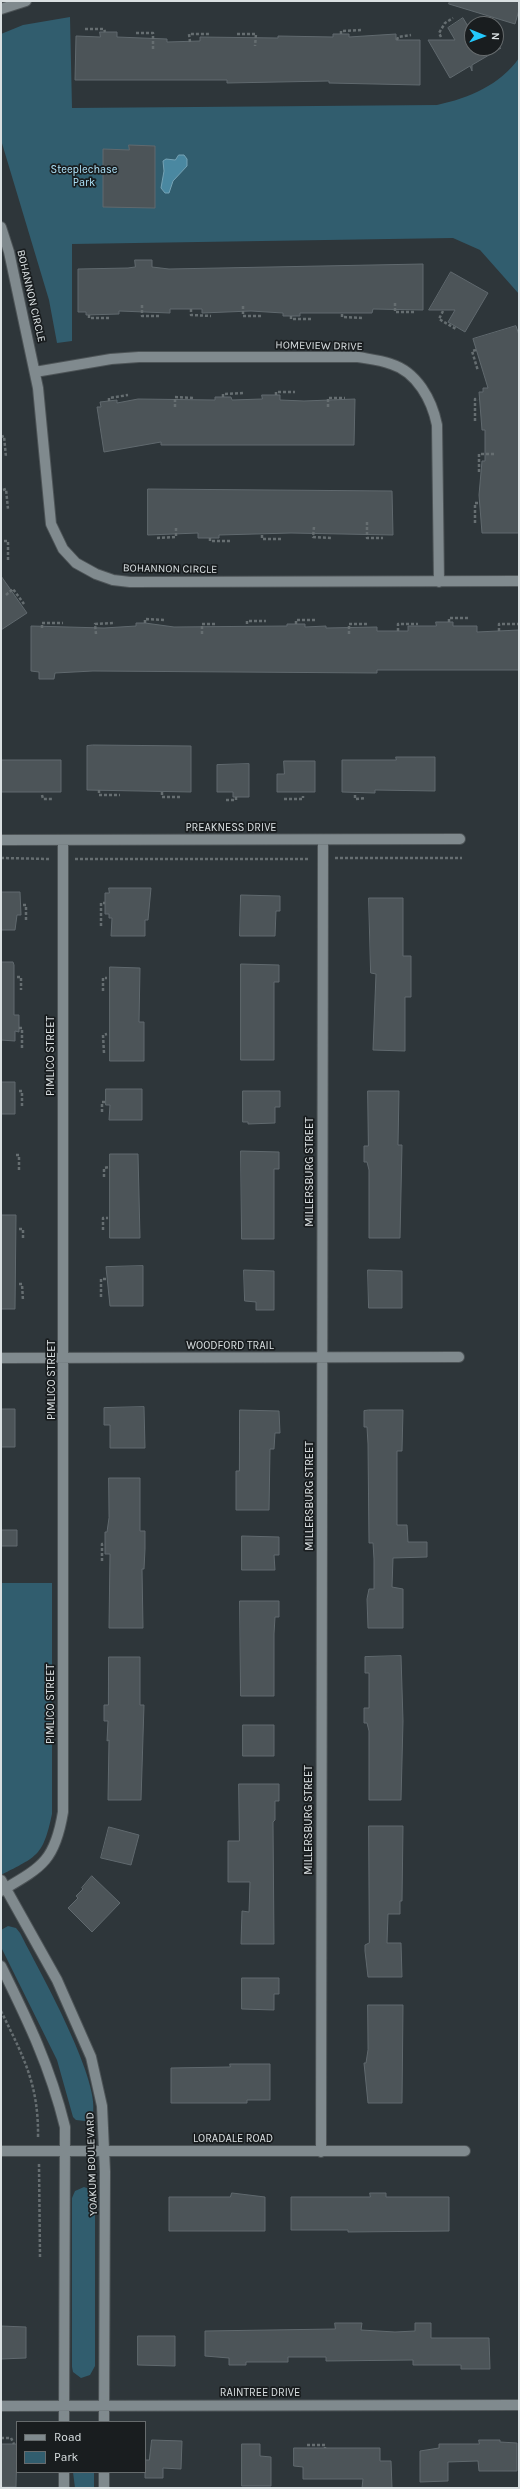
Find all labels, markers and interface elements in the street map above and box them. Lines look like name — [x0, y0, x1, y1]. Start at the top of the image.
north arrow — [464, 16, 504, 56]
text: N — [489, 32, 502, 40]
park label: Steeplechase Park — [50, 163, 118, 189]
street label: BOHANNON CIRCLE — [14, 248, 48, 344]
street label: HOMEVIEW DRIVE — [275, 339, 363, 353]
street label: BOHANNON CIRCLE — [123, 562, 217, 576]
street label: PREAKNESS DRIVE — [185, 821, 277, 835]
street label: PIMLICO STREET — [44, 1016, 58, 1096]
street label: MILLERSBURG STREET — [303, 1117, 317, 1227]
street label: WOODFORD TRAIL — [186, 1339, 274, 1353]
street label: PIMLICO STREET — [45, 1340, 59, 1420]
street label: MILLERSBURG STREET — [303, 1441, 317, 1551]
street label: PIMLICO STREET — [44, 1664, 58, 1744]
street label: MILLERSBURG STREET — [302, 1765, 316, 1875]
street label: YOAKUM BOULEVARD — [84, 2112, 100, 2216]
street label: LORADALE ROAD — [193, 2132, 273, 2146]
street label: RAINTREE DRIVE — [220, 2386, 300, 2400]
legend — [16, 2421, 146, 2473]
text: Road — [54, 2430, 82, 2444]
text: Park — [54, 2450, 78, 2464]

